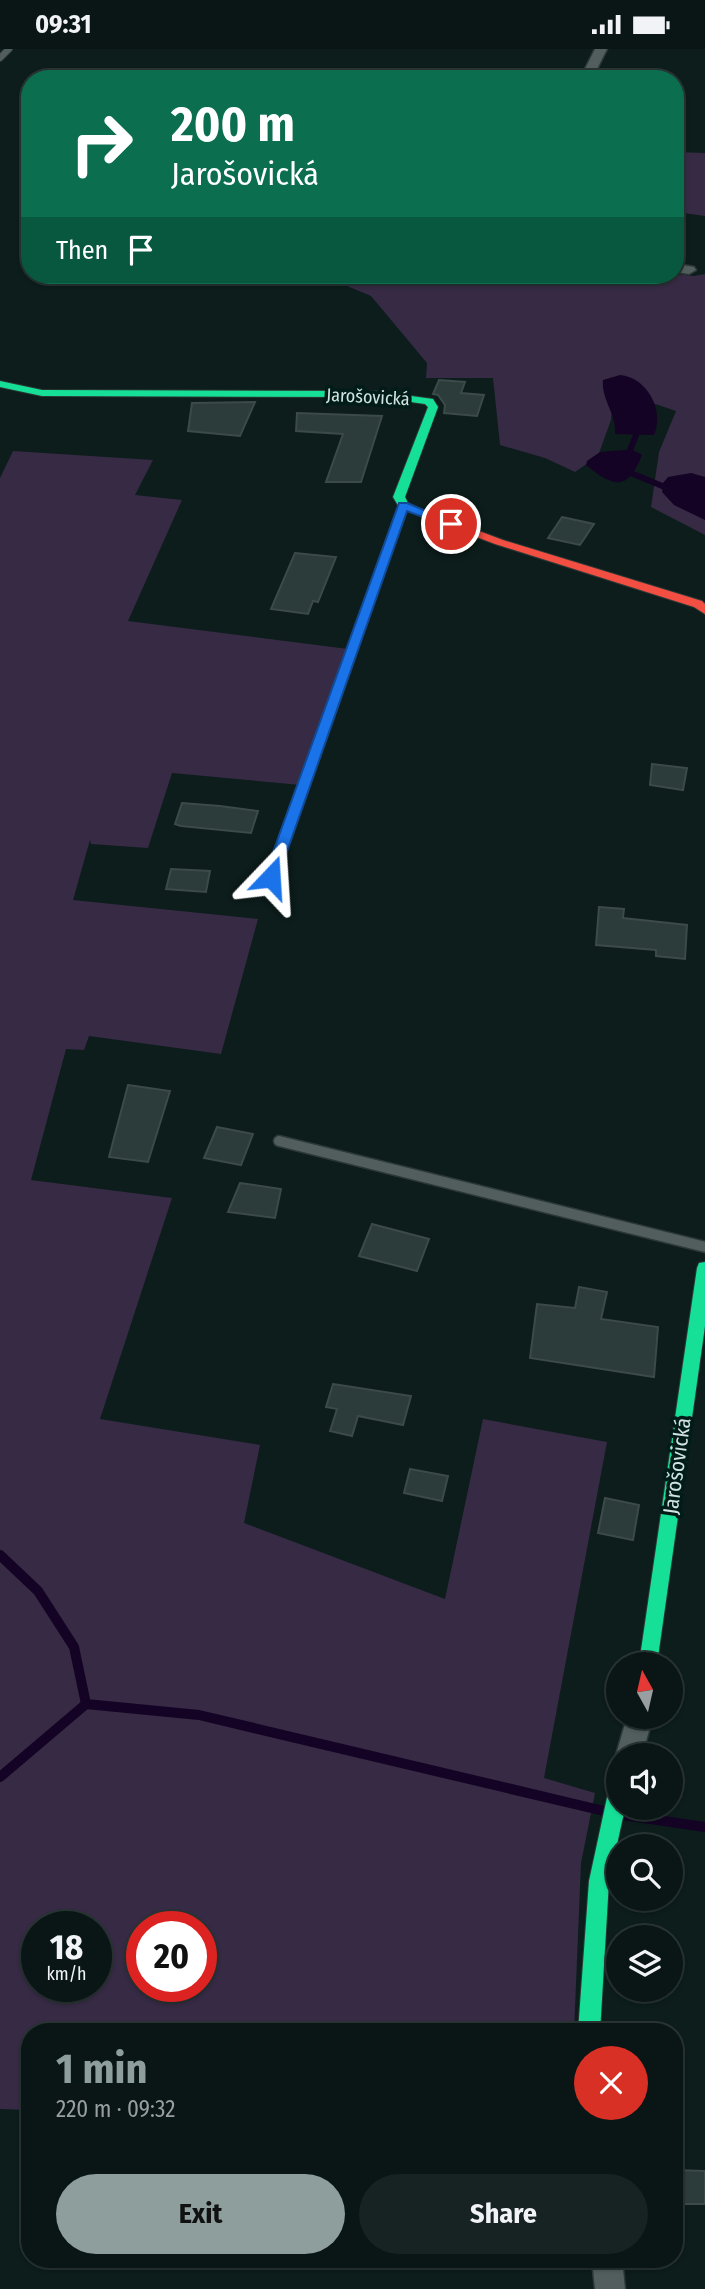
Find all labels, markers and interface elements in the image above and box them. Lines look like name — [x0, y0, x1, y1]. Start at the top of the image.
text: 09:31 — [35, 9, 92, 40]
text: 200 m — [171, 95, 295, 154]
icon: right — [56, 98, 147, 189]
text: Jarošovická — [171, 155, 319, 193]
icon: arrive — [122, 231, 160, 269]
text: Then — [56, 235, 108, 266]
street label: Jarošovická — [326, 384, 410, 410]
pin — [421, 494, 481, 554]
icon: arrive — [432, 505, 470, 543]
position arrow — [234, 840, 308, 914]
street label: Jarošovická — [657, 1416, 697, 1516]
north arrow — [606, 1652, 682, 1729]
map controls — [606, 1652, 683, 2002]
button: sound — [606, 1743, 683, 1820]
button: search — [606, 1834, 683, 1911]
speed limit sign: 20 — [126, 1911, 217, 2002]
button: layers — [606, 1925, 683, 2002]
text: 18 — [50, 1926, 83, 1968]
text: km/h — [46, 1963, 87, 1985]
text: 1 min — [56, 2044, 147, 2094]
button: close — [574, 2046, 648, 2120]
text: 220 m · 09:32 — [56, 2095, 175, 2123]
button: Exit — [56, 2174, 345, 2254]
button: Share — [359, 2174, 648, 2254]

